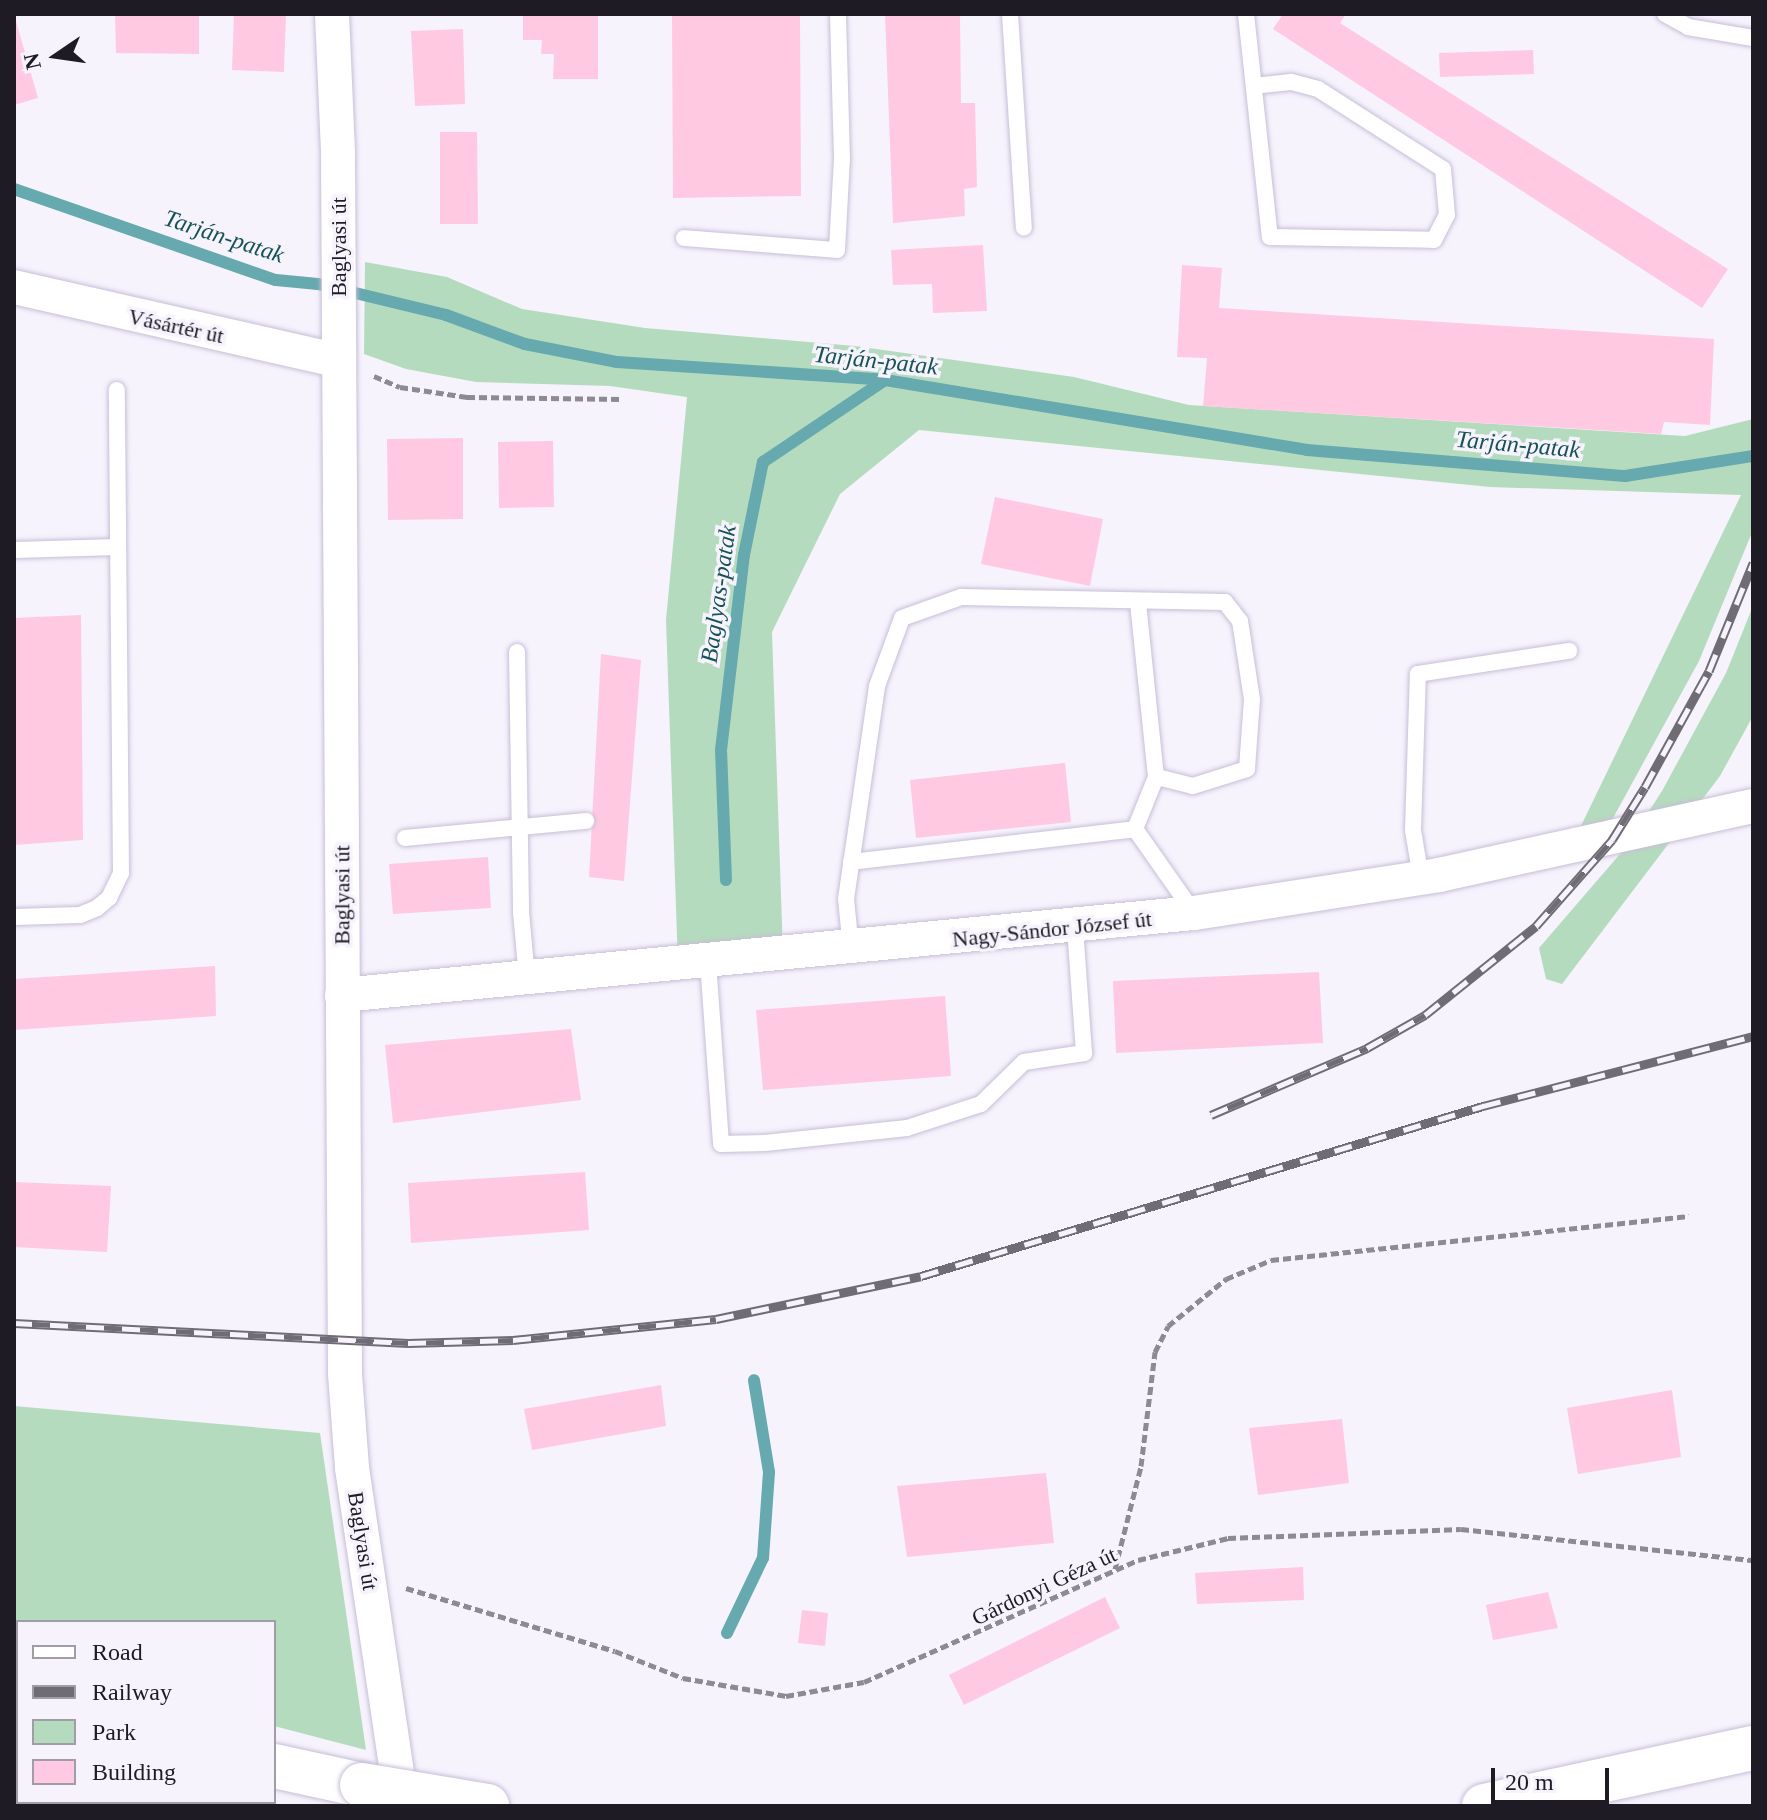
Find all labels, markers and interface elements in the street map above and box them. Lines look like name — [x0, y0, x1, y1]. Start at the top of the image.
north arrow — [16, 16, 96, 96]
text: N — [18, 51, 46, 72]
street label: Baglyasi út — [326, 197, 352, 297]
water label: Tarján-patak — [160, 204, 288, 270]
street label: Vásártér út — [126, 303, 226, 349]
water label: Tarján-patak — [813, 340, 939, 382]
water label: Tarján-patak — [1455, 425, 1581, 465]
water label: Baglyas-patak — [695, 523, 743, 665]
street label: Baglyasi út — [329, 845, 355, 945]
street label: Nagy-Sándor József út — [951, 905, 1153, 953]
street label: Baglyasi út — [342, 1490, 384, 1592]
street label: Gárdonyi Géza út — [968, 1541, 1120, 1631]
legend — [16, 1620, 276, 1804]
text: Road — [92, 1639, 143, 1665]
text: Railway — [92, 1679, 172, 1705]
text: Park — [92, 1719, 136, 1745]
scale bar — [1495, 1752, 1613, 1802]
text: Building — [92, 1759, 176, 1785]
text: 20 m — [1505, 1769, 1554, 1795]

